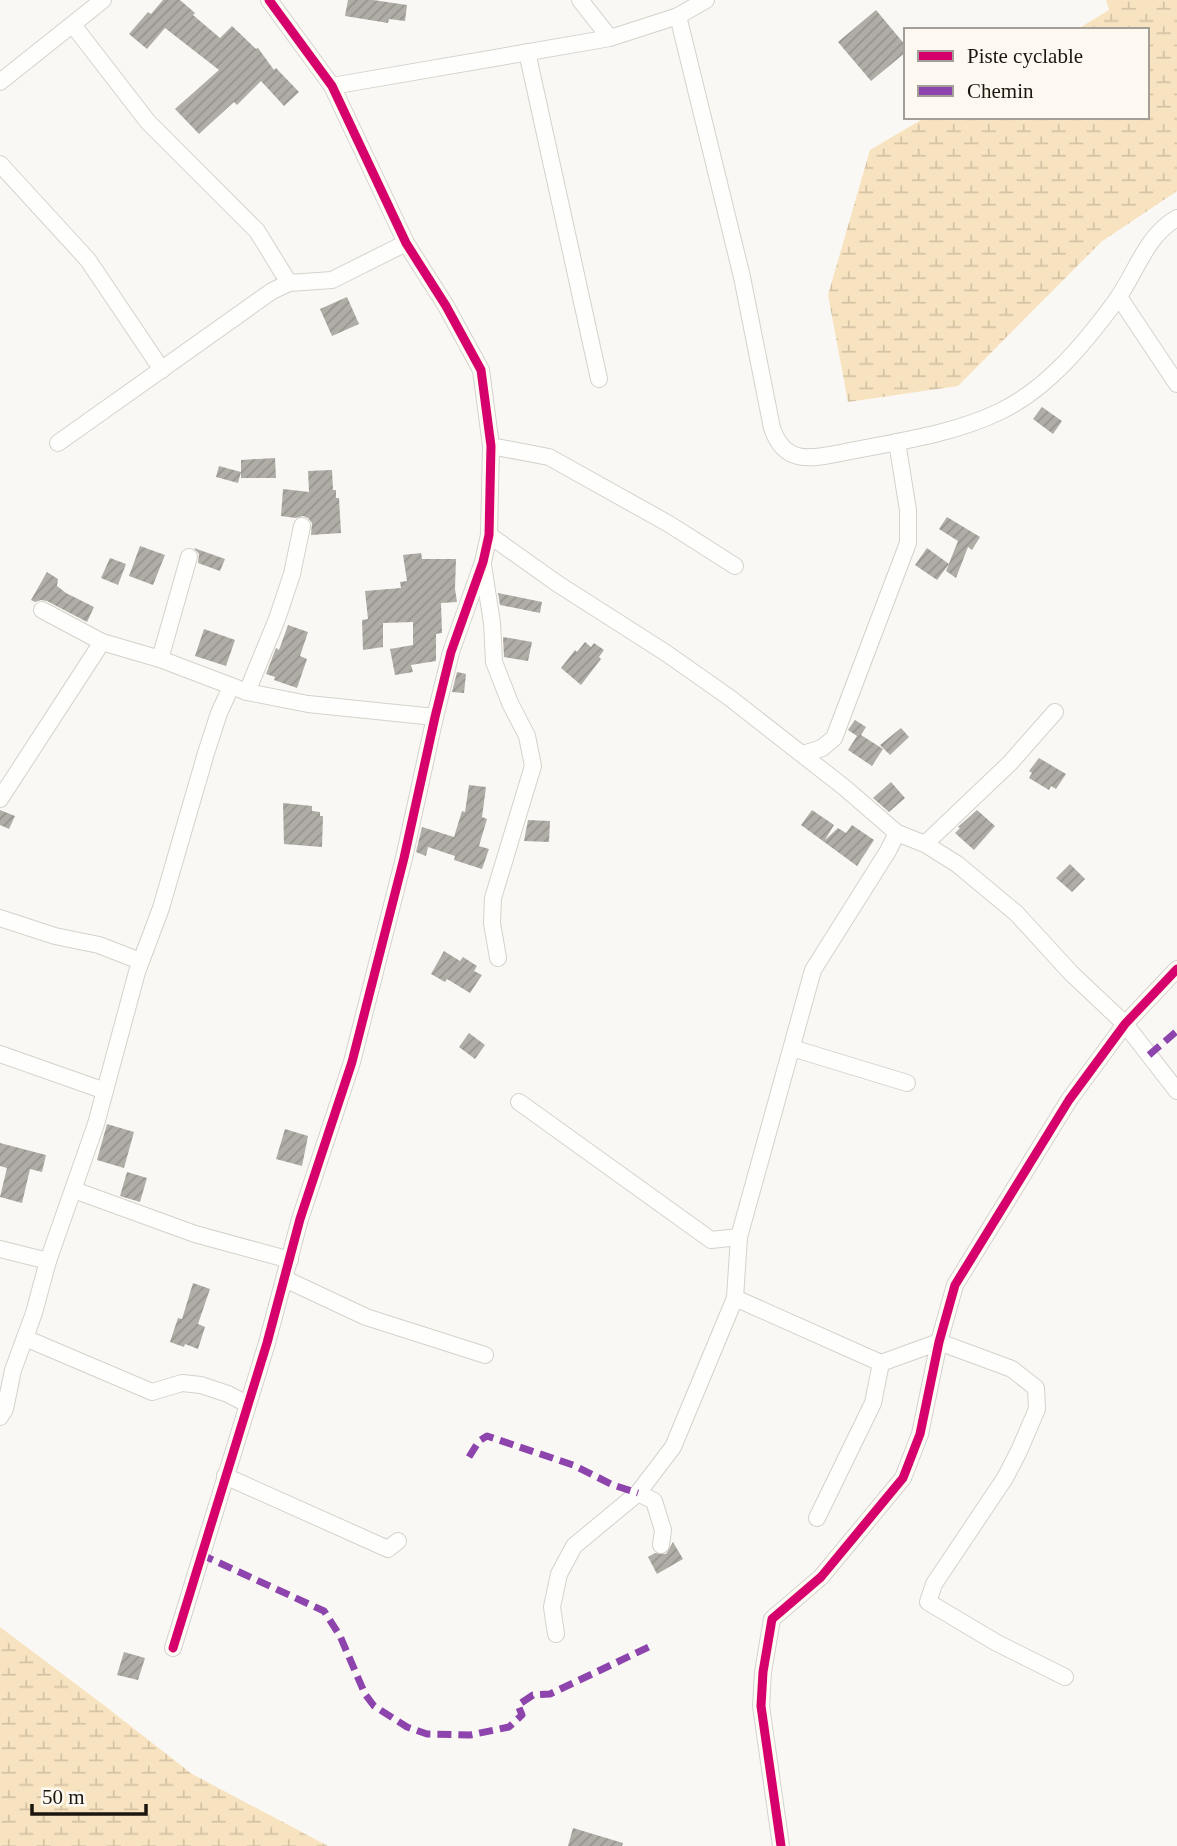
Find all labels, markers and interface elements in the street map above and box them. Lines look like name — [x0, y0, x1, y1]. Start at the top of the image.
legend — [904, 28, 1149, 119]
text: Piste cyclable — [967, 44, 1083, 68]
text: Chemin — [967, 79, 1034, 103]
scale bar — [32, 1772, 145, 1816]
text: 50 m — [42, 1785, 85, 1809]

